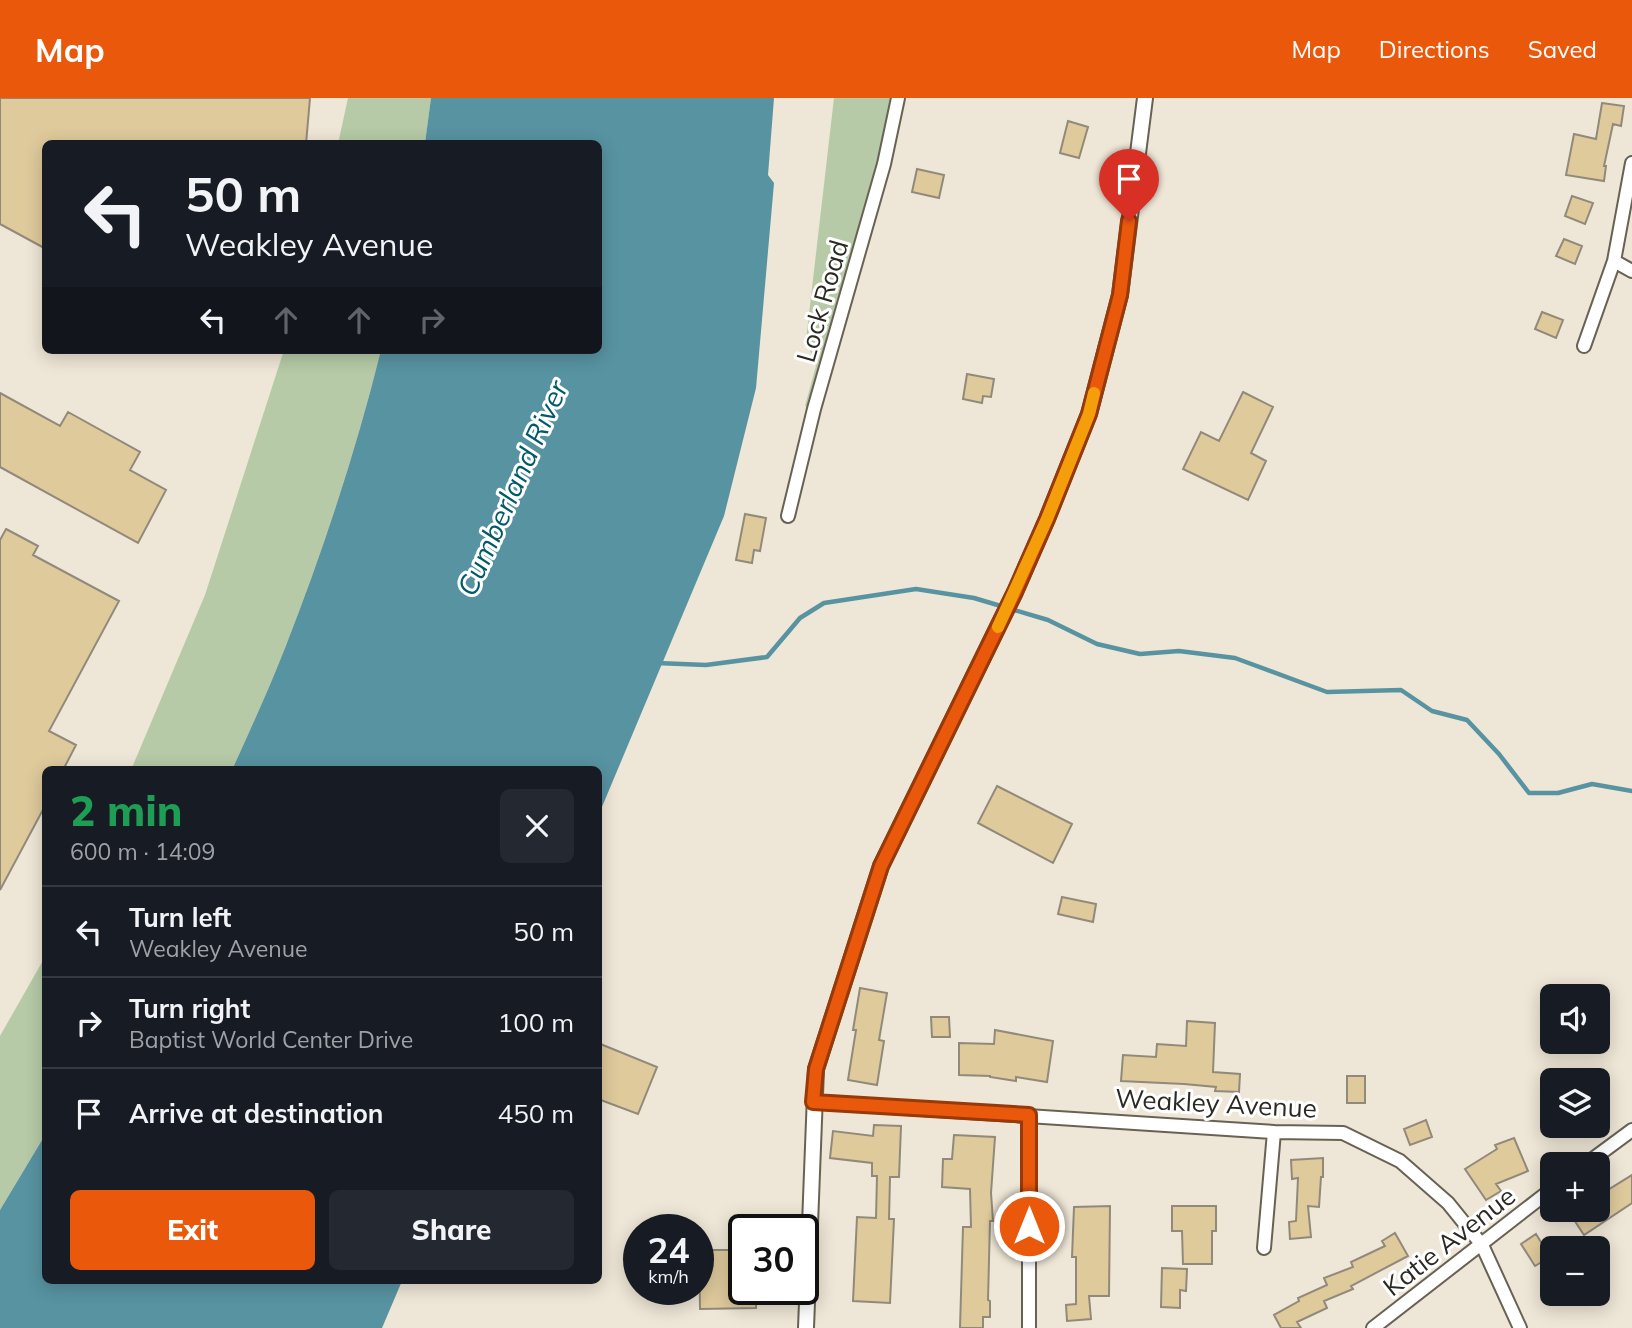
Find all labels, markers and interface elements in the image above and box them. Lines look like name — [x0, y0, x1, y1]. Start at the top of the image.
text: Map — [35, 29, 105, 70]
text: Map — [1291, 34, 1341, 64]
text: Directions — [1379, 34, 1490, 64]
text: Saved — [1528, 34, 1597, 64]
pin — [1099, 149, 1159, 221]
icon: arrive — [1110, 160, 1148, 198]
text: 50 m — [185, 163, 301, 224]
icon: left — [70, 168, 161, 259]
text: Weakley Avenue — [185, 224, 433, 264]
street label: Lock Road — [789, 236, 855, 366]
icon: left — [194, 301, 232, 339]
icon: ahead — [267, 301, 305, 339]
icon: ahead — [340, 301, 378, 339]
icon: right — [413, 301, 451, 339]
water label: Cumberland River — [449, 373, 576, 601]
text: 2 min — [70, 784, 183, 837]
button: close — [500, 789, 574, 863]
text: 600 m · 14:09 — [70, 837, 215, 866]
text: Turn left — [129, 901, 231, 934]
icon: left — [70, 913, 108, 951]
text: 50 m — [513, 915, 574, 948]
text: Weakley Avenue — [129, 934, 308, 963]
map controls — [1540, 984, 1610, 1306]
button: sound — [1540, 984, 1610, 1054]
text: Turn right — [129, 992, 250, 1025]
icon: right — [70, 1004, 108, 1042]
text: 100 m — [498, 1006, 574, 1039]
text: Baptist World Center Drive — [129, 1025, 413, 1054]
button: layers — [1540, 1068, 1610, 1138]
street label: Weakley Avenue — [1114, 1081, 1318, 1125]
icon: arrive — [70, 1095, 108, 1133]
text: Arrive at destination — [129, 1097, 384, 1130]
text: 450 m — [498, 1097, 574, 1130]
button: + — [1540, 1152, 1610, 1222]
street label: Katie Avenue — [1376, 1179, 1522, 1303]
position arrow — [992, 1189, 1066, 1263]
button: Exit — [70, 1190, 315, 1270]
button: Share — [329, 1190, 574, 1270]
speed limit sign: 30 — [728, 1214, 819, 1305]
text: 24 — [647, 1228, 690, 1272]
button: − — [1540, 1236, 1610, 1306]
text: km/h — [648, 1265, 689, 1288]

